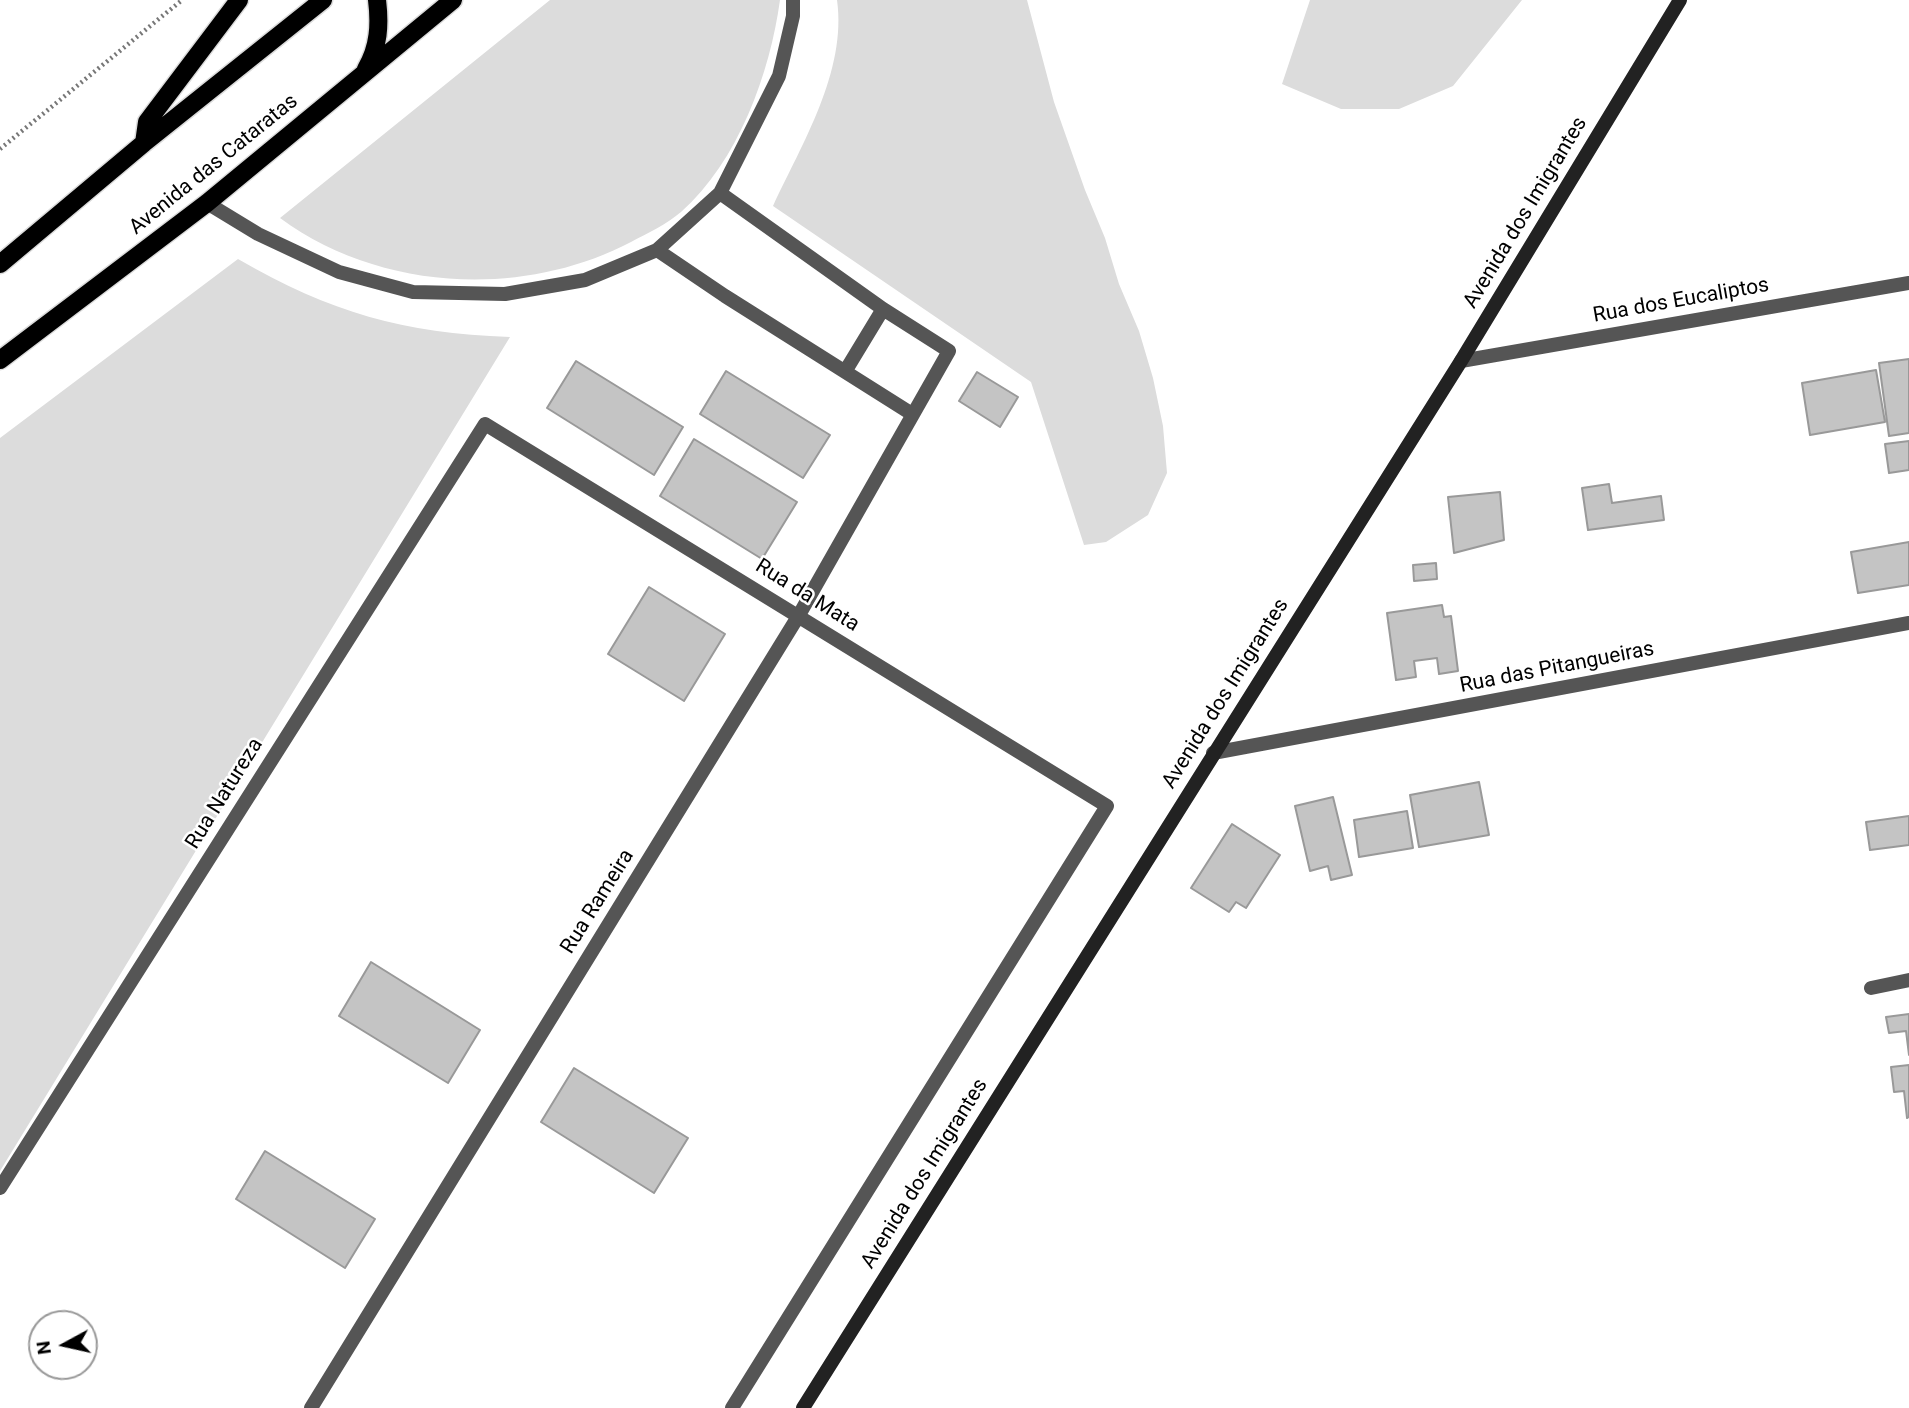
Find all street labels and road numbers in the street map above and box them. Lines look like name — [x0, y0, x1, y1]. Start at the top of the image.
street label: Avenida das Cataratas — [125, 89, 303, 241]
street label: Avenida dos Imigrantes — [1459, 113, 1593, 313]
street label: Rua dos Eucaliptos — [1591, 273, 1771, 329]
street label: Rua da Mata — [750, 554, 864, 638]
street label: Avenida dos Imigrantes — [1157, 594, 1295, 794]
street label: Rua das Pitangueiras — [1458, 637, 1656, 699]
street label: Rua Natureza — [181, 734, 269, 854]
street label: Rua Rameira — [556, 845, 640, 959]
street label: Avenida dos Imigrantes — [856, 1074, 994, 1274]

